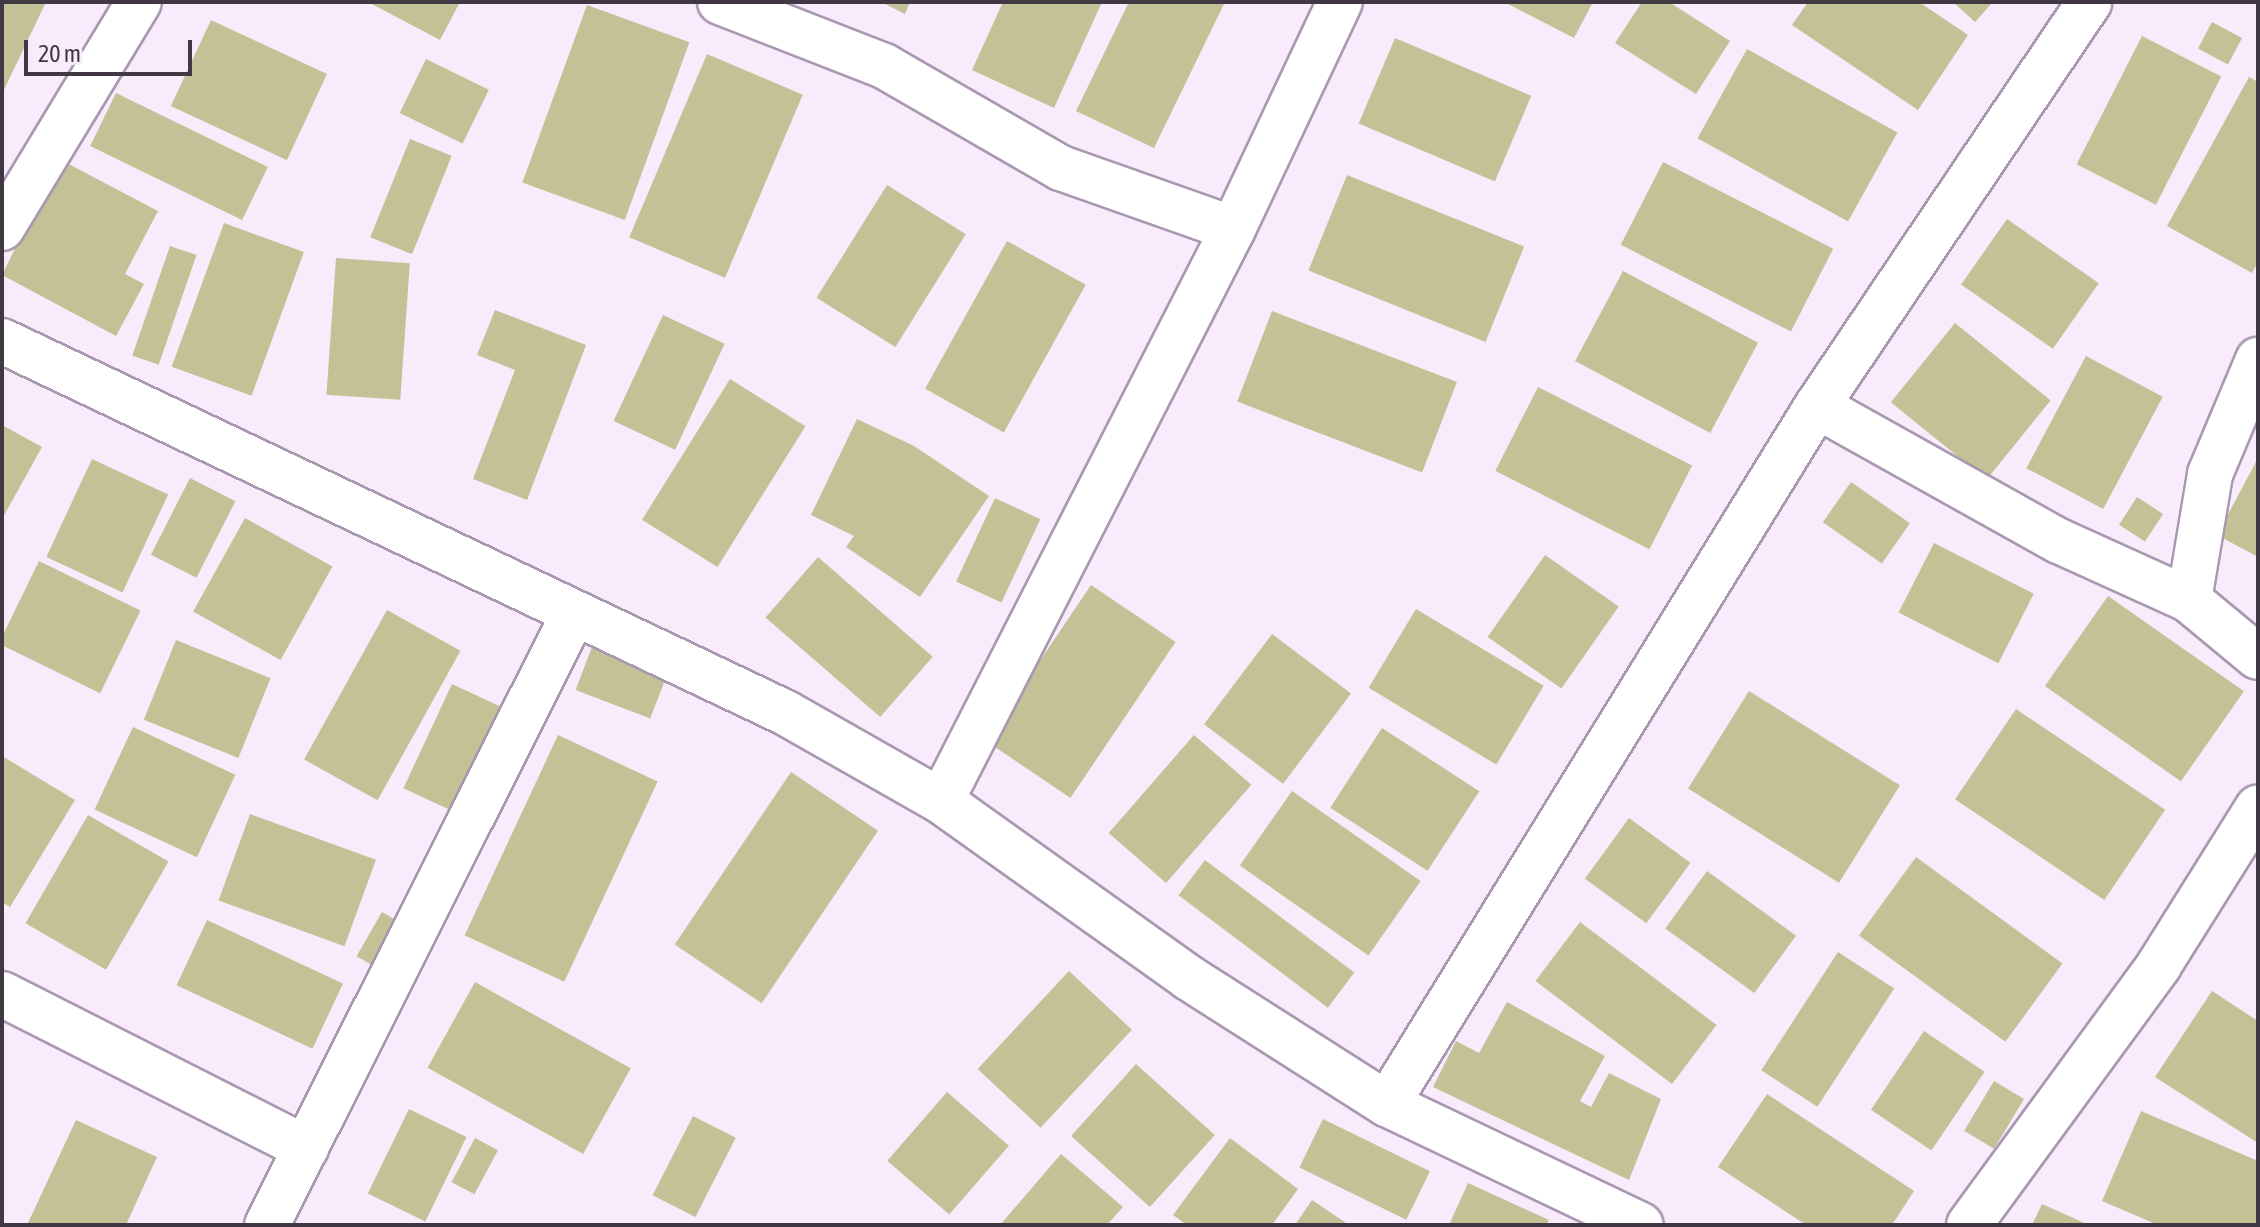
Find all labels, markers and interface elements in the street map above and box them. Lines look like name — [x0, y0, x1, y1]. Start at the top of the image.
scale bar — [28, 24, 196, 74]
text: 20 m — [38, 40, 81, 67]

